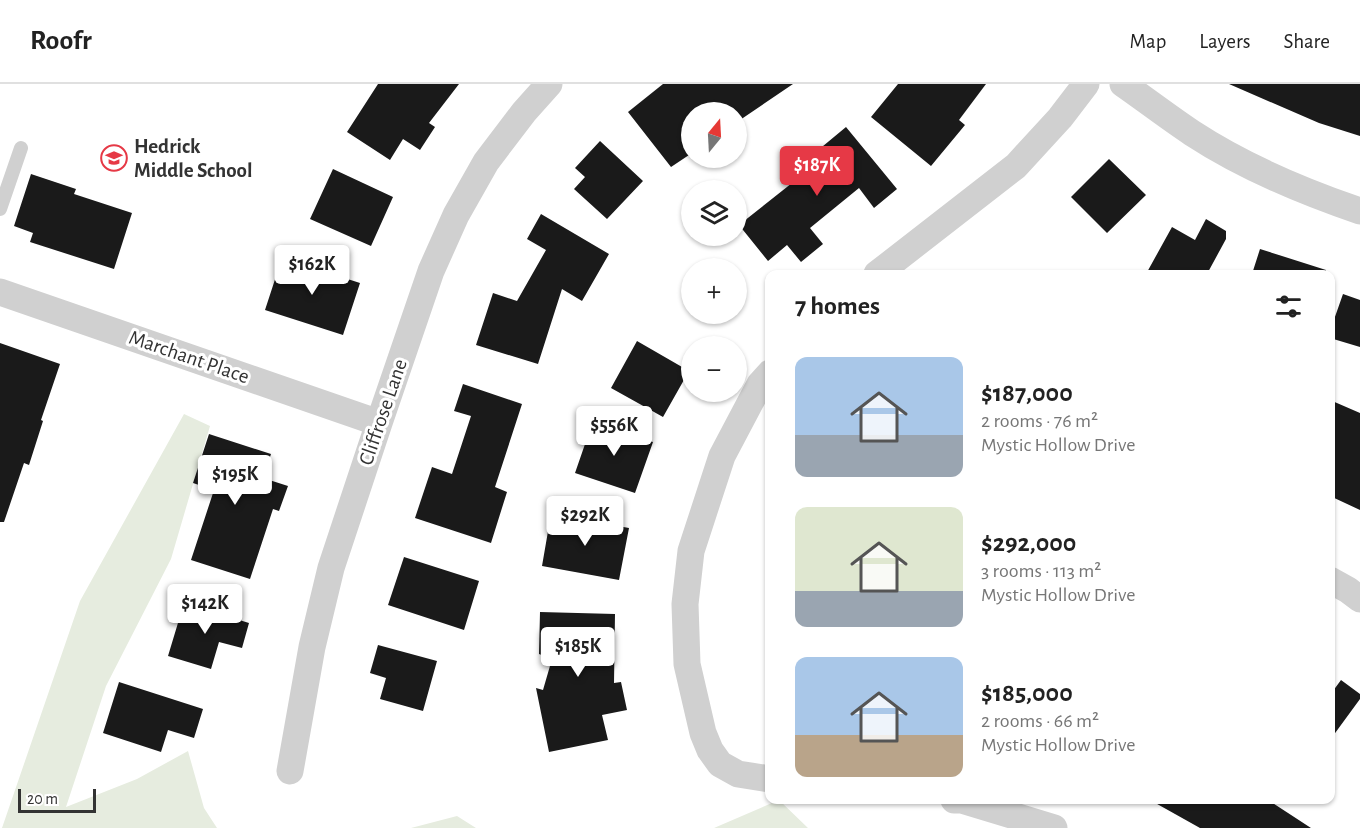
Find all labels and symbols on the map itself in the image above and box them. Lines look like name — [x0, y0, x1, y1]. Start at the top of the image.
north arrow — [681, 102, 747, 168]
place label: Hedrick Middle School — [134, 136, 253, 181]
school or university icon: Hedrick Middle School — [99, 143, 129, 173]
pin: $187K — [775, 146, 859, 197]
pin: $162K — [270, 245, 354, 296]
street label: Marchant Place — [126, 327, 252, 387]
street label: Cliffrose Lane — [355, 356, 411, 468]
pin: $556K — [572, 406, 656, 457]
pin: $195K — [193, 455, 277, 506]
pin: $292K — [543, 496, 627, 547]
pin: $142K — [163, 584, 247, 635]
pin: $185K — [536, 627, 620, 678]
scale bar — [18, 786, 96, 814]

